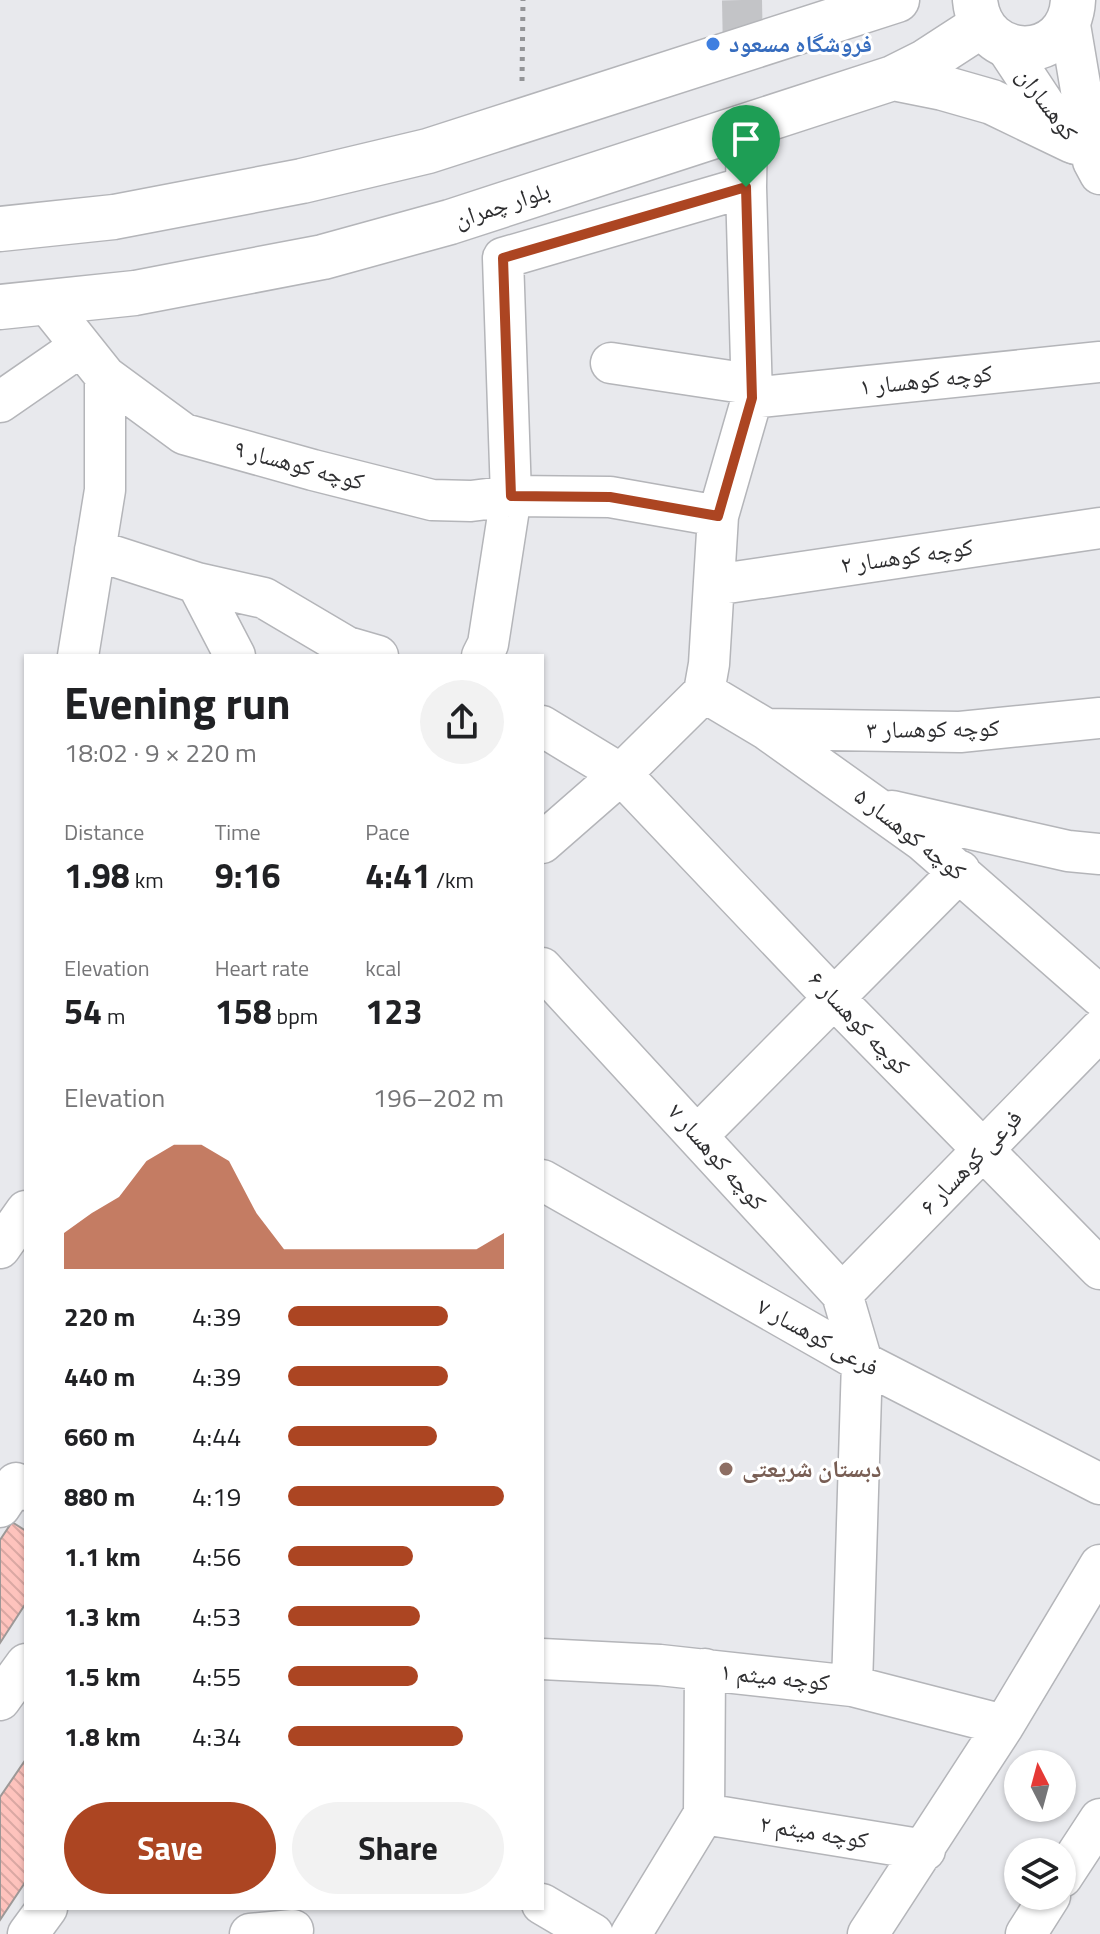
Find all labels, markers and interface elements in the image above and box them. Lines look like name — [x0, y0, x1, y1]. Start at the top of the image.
place label: فروشگاه مسعود — [729, 25, 872, 61]
marker: فروشگاه مسعود — [704, 35, 722, 53]
street label: کوهساران — [1008, 59, 1088, 148]
pin — [712, 105, 780, 187]
icon: arrive — [724, 117, 768, 161]
street label: بلوار چمران — [449, 172, 554, 236]
street label: کوچه کوهسار ۱ — [858, 354, 994, 404]
street label: کوچه کوهسار ۹ — [230, 429, 368, 499]
street label: کوچه کوهسار ۲ — [838, 528, 975, 582]
text: Evening run — [64, 669, 291, 736]
button: share — [420, 680, 504, 764]
street label: کوچه کوهسار ۳ — [866, 709, 1000, 747]
text: 18:02 · 9 × 220 m — [64, 733, 257, 772]
street label: کوچه کوهسار ۵ — [847, 778, 974, 888]
text: Distance — [64, 815, 144, 849]
text: Time — [215, 815, 261, 849]
text: Pace — [365, 815, 410, 849]
text: 1.98 — [64, 849, 130, 901]
text: 9:16 — [215, 849, 280, 901]
text: 4:41 — [365, 849, 431, 901]
text: km — [130, 863, 164, 897]
text: /km — [431, 863, 474, 897]
text: Elevation — [64, 951, 150, 985]
text: Heart rate — [215, 951, 309, 985]
text: kcal — [365, 951, 401, 985]
street label: کوچه کوهسار ۶ — [800, 962, 919, 1083]
text: 54 — [64, 985, 102, 1037]
text: 158 — [215, 985, 272, 1037]
text: 123 — [365, 985, 422, 1037]
text: m — [102, 999, 125, 1033]
text: bpm — [272, 999, 318, 1033]
text: Elevation — [64, 1078, 165, 1117]
text: 196–202 m — [373, 1078, 504, 1117]
street label: کوچه کوهسار ۷ — [660, 1095, 776, 1218]
street label: فرعی کوهسار ۶ — [911, 1100, 1030, 1222]
street label: فرعی کوهسار ۷ — [751, 1288, 886, 1384]
text: 220 m — [64, 1297, 135, 1336]
text: 4:39 — [192, 1297, 241, 1336]
text: 440 m — [64, 1357, 135, 1396]
text: 4:39 — [192, 1357, 241, 1396]
text: 660 m — [64, 1417, 135, 1456]
text: 4:44 — [192, 1417, 241, 1456]
place label: دبستان شریعتی — [742, 1450, 882, 1486]
marker: دبستان شریعتی — [717, 1460, 735, 1478]
text: 880 m — [64, 1477, 135, 1516]
text: 4:19 — [192, 1477, 241, 1516]
text: 1.1 km — [64, 1537, 141, 1576]
text: 4:56 — [192, 1537, 241, 1576]
text: 1.3 km — [64, 1597, 141, 1636]
text: 4:53 — [192, 1597, 241, 1636]
street label: کوچه میثم ۱ — [719, 1652, 831, 1700]
text: 1.5 km — [64, 1657, 141, 1696]
text: 4:55 — [192, 1657, 241, 1696]
text: 1.8 km — [64, 1717, 141, 1756]
text: 4:34 — [192, 1717, 241, 1756]
north arrow — [1004, 1750, 1076, 1822]
map controls — [1004, 1750, 1076, 1910]
button: Save — [64, 1802, 276, 1894]
button: Share — [292, 1802, 504, 1894]
street label: کوچه میثم ۲ — [757, 1805, 871, 1857]
button: layers — [1004, 1838, 1076, 1910]

